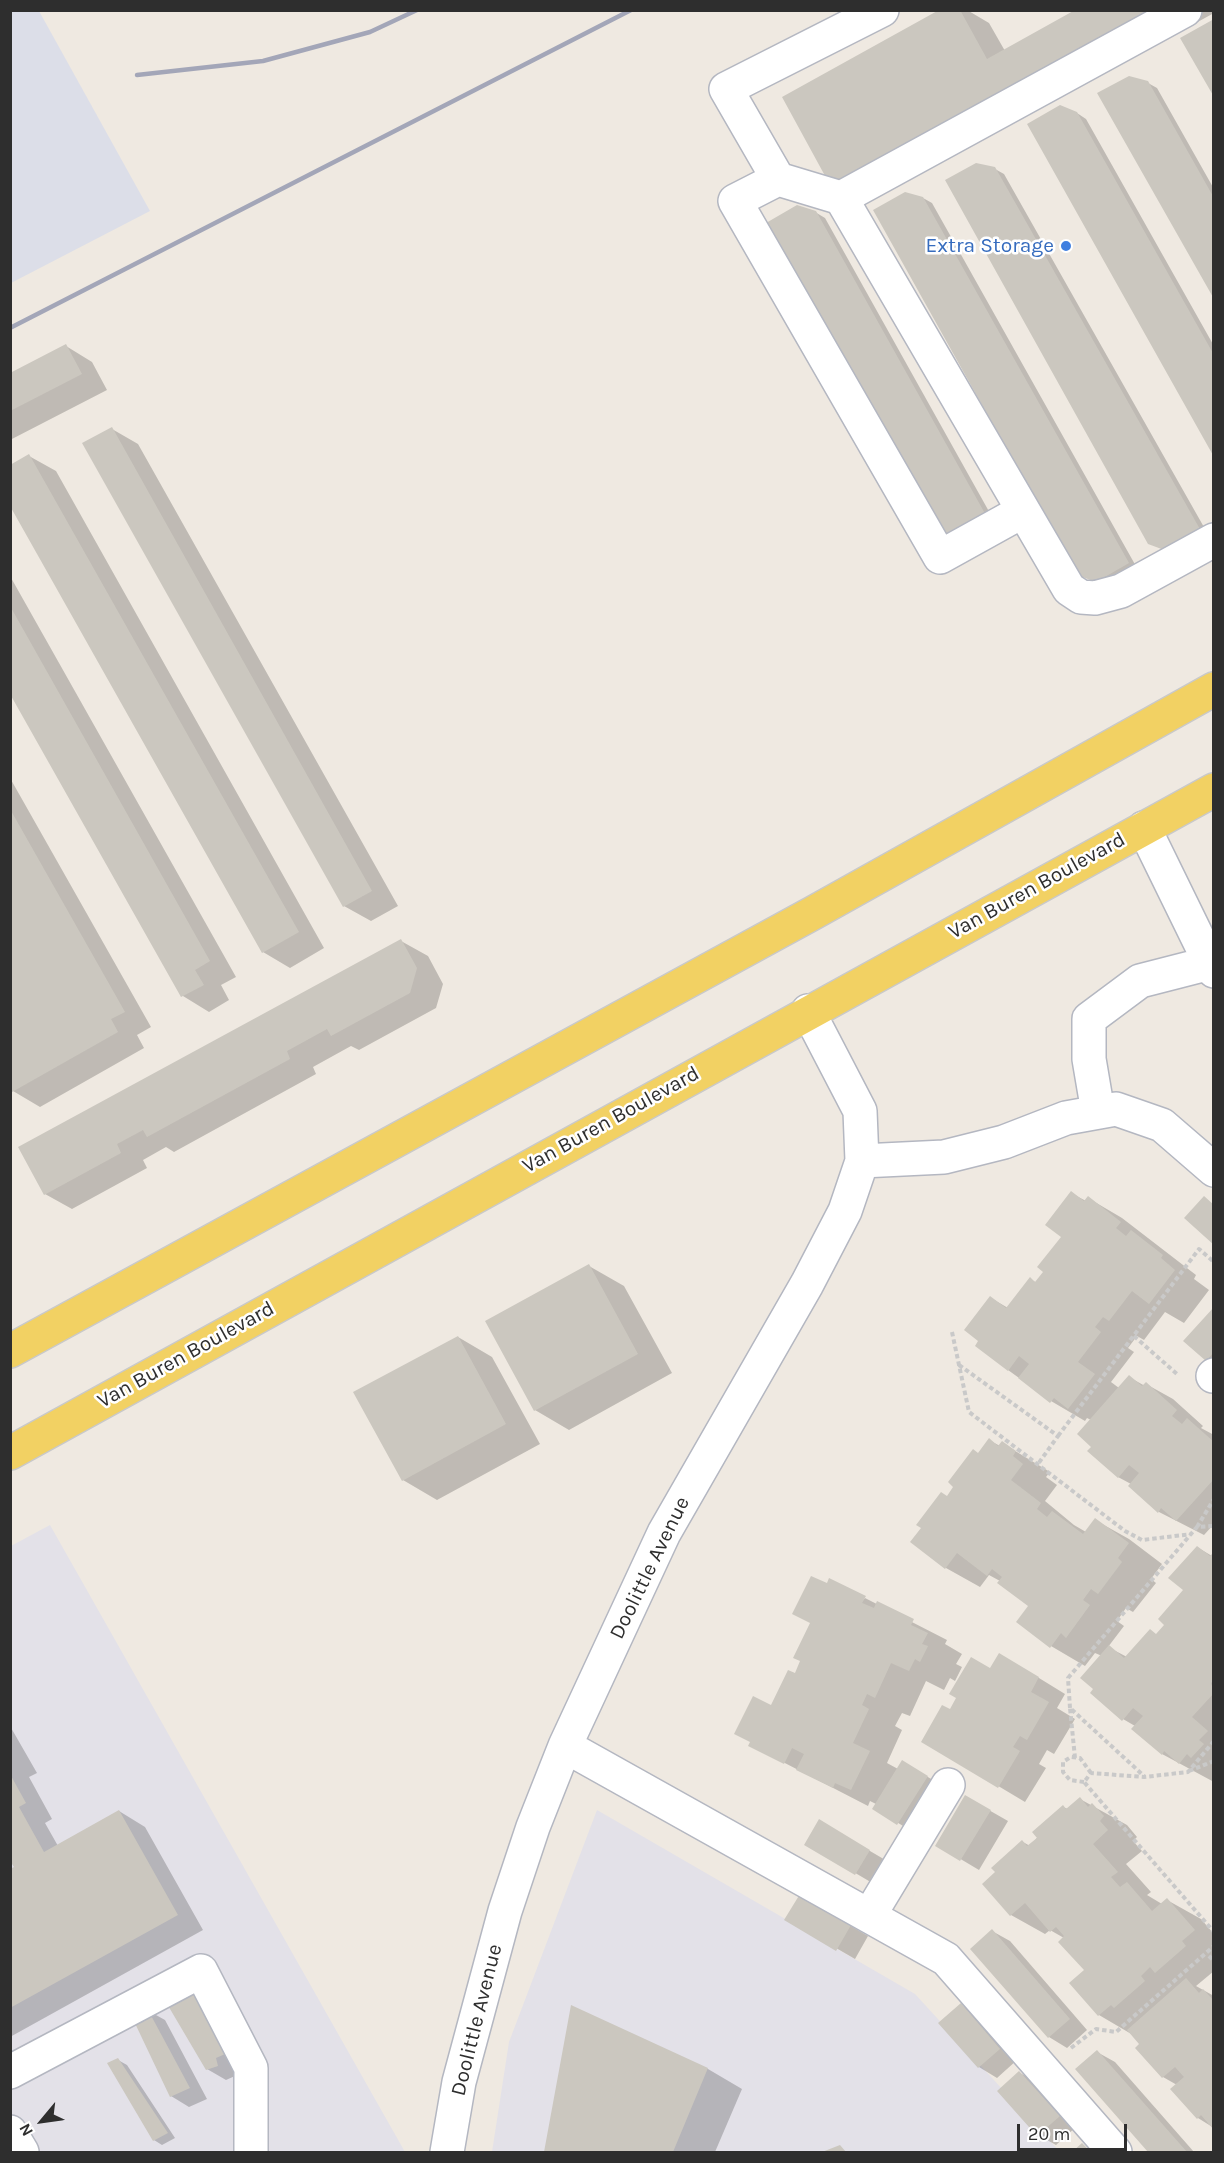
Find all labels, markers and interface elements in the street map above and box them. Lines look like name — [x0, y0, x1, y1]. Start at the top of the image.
place label: Extra Storage — [926, 233, 1054, 259]
marker: Extra Storage — [1059, 239, 1073, 253]
street label: Van Buren Boulevard — [944, 827, 1130, 945]
street label: Van Buren Boulevard — [518, 1061, 704, 1179]
street label: Van Buren Boulevard — [93, 1296, 279, 1414]
street label: Doolittle Avenue — [605, 1493, 695, 1643]
street label: Doolittle Avenue — [446, 1942, 508, 2098]
north arrow — [12, 2091, 72, 2151]
scale bar — [1020, 2112, 1130, 2150]
text: N — [15, 2120, 37, 2140]
text: 20 m — [1028, 2123, 1070, 2145]

